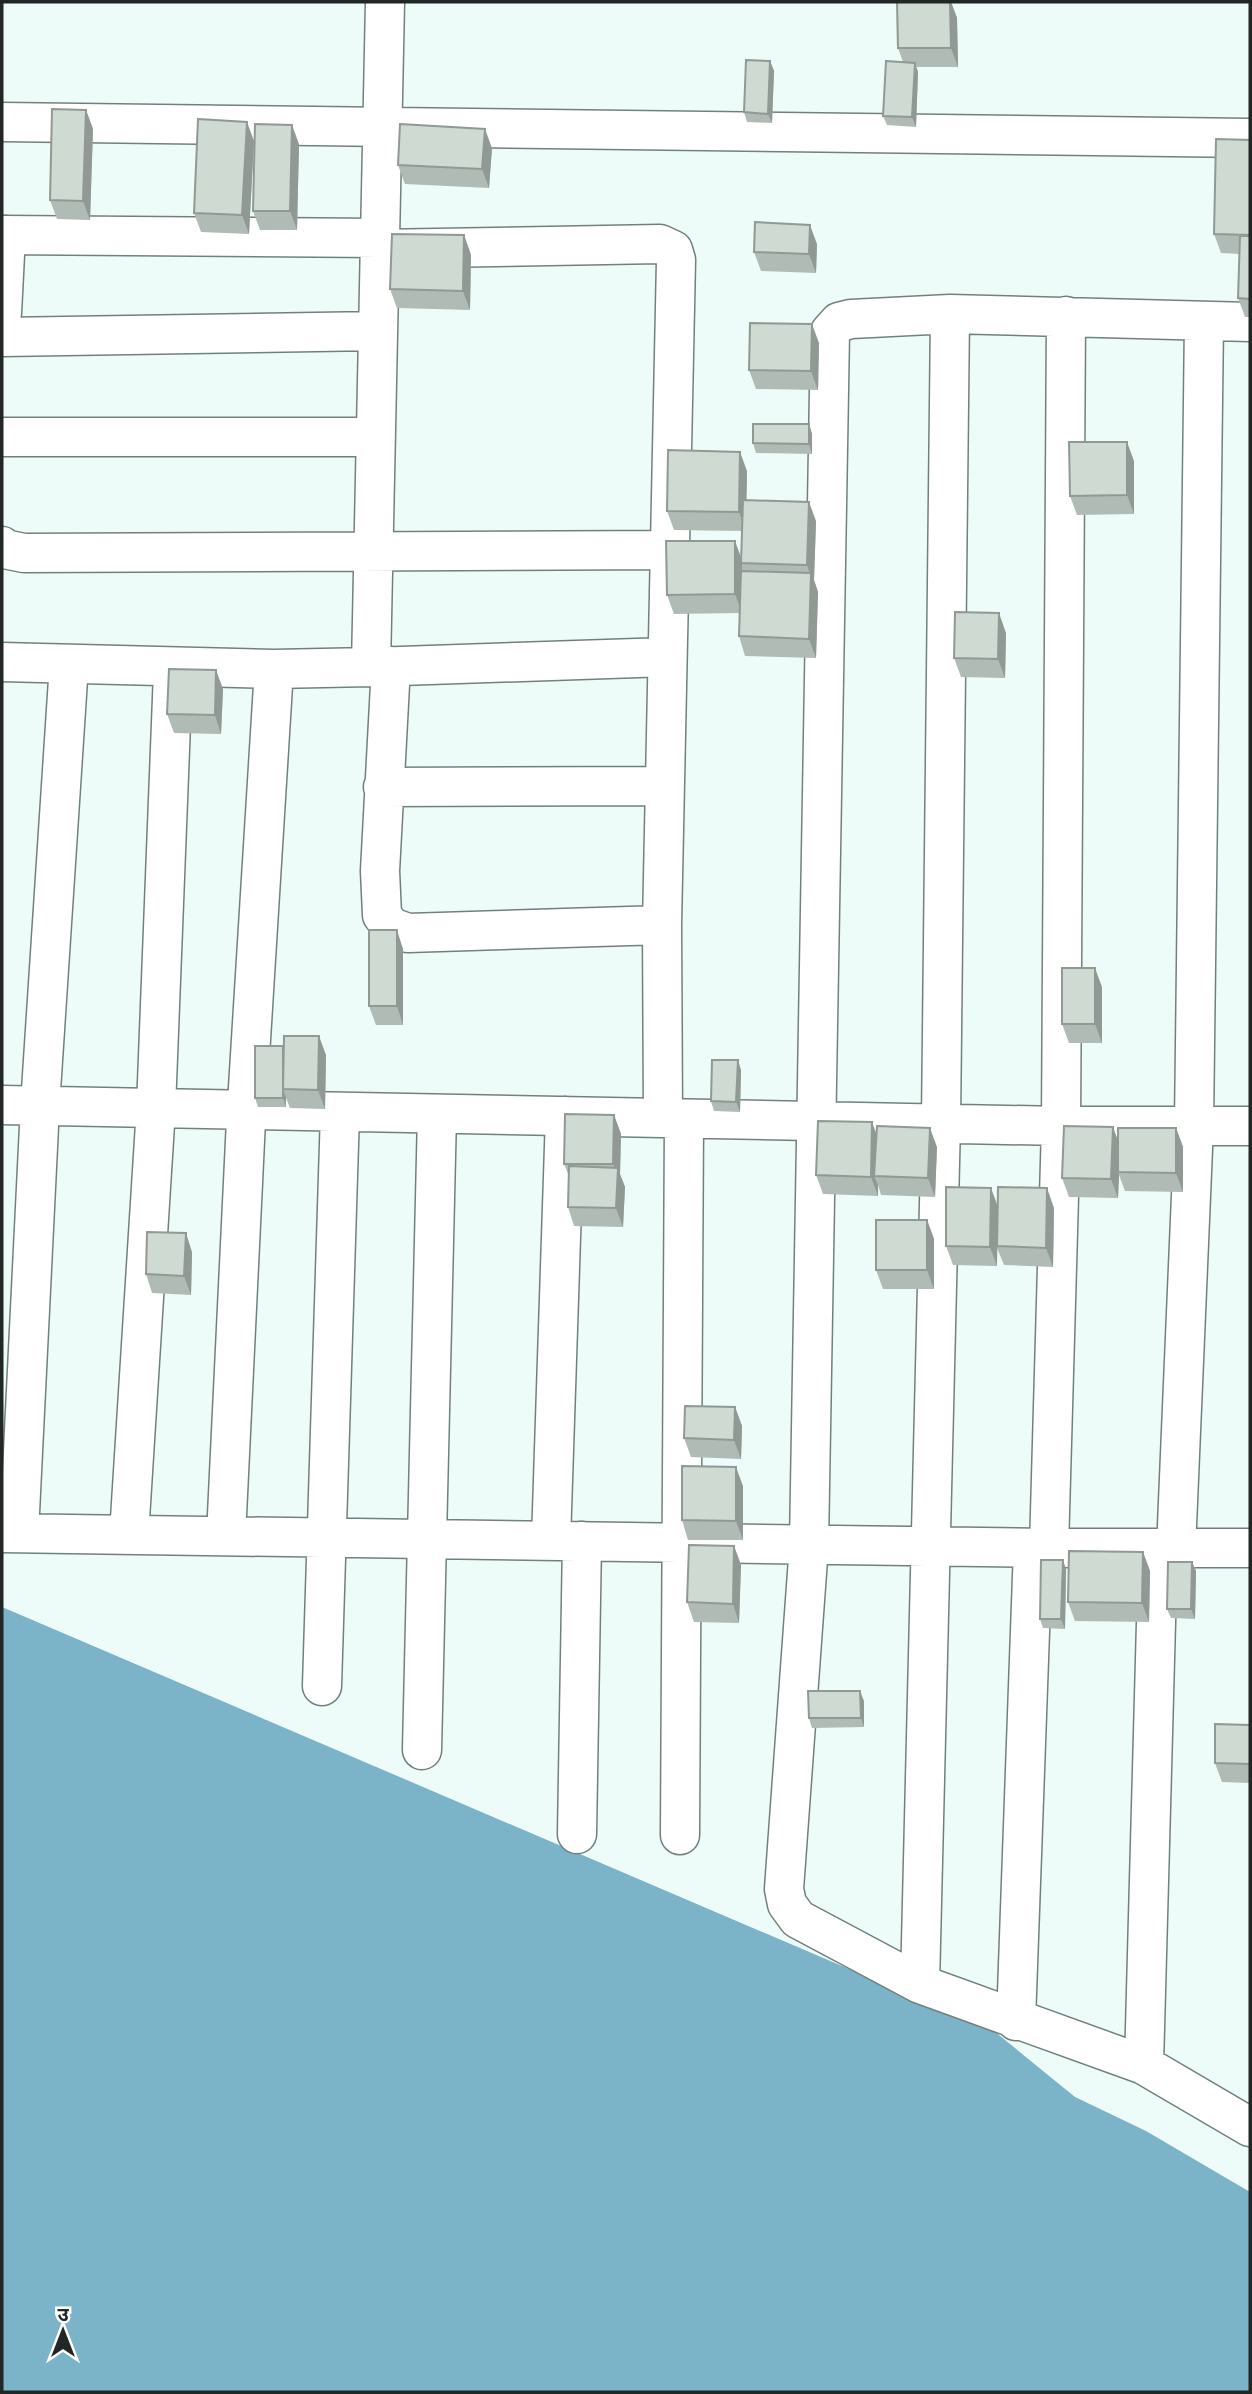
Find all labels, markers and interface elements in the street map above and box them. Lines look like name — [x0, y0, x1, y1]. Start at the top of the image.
north arrow — [28, 2296, 98, 2366]
text: उ — [57, 2302, 69, 2325]

